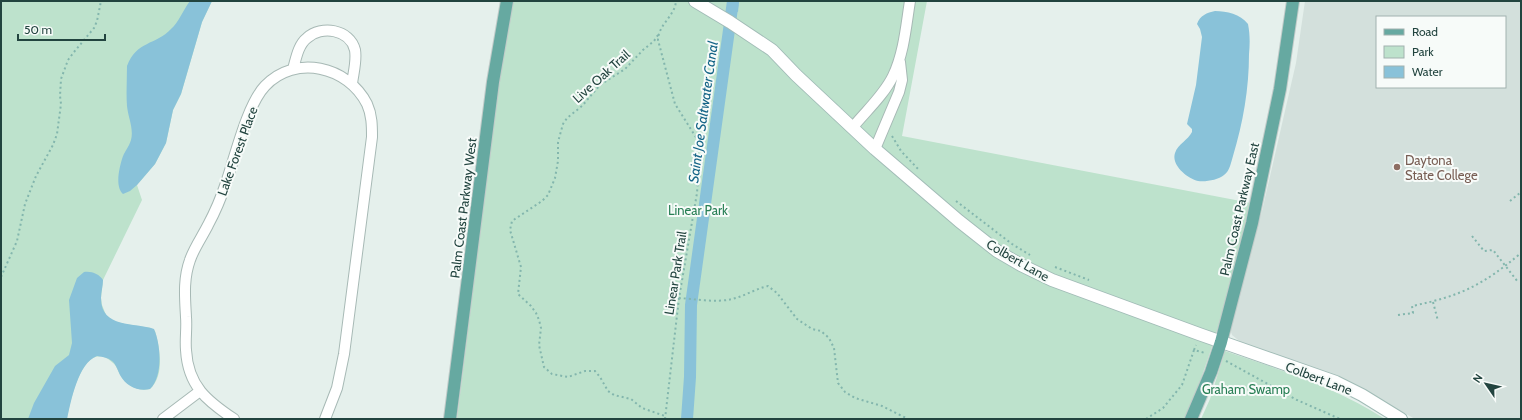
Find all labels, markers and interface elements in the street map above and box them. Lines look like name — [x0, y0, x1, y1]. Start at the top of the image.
scale bar — [18, 16, 105, 42]
legend — [1376, 16, 1506, 88]
text: 50 m — [24, 22, 52, 37]
text: Road — [1412, 24, 1438, 39]
water label: Saint Joe Saltwater Canal — [684, 39, 722, 184]
text: Park — [1412, 44, 1434, 59]
street label: Live Oak Trail — [569, 46, 633, 106]
text: Water — [1412, 64, 1443, 79]
street label: Lake Forest Place — [213, 104, 261, 198]
street label: Palm Coast Parkway West — [446, 136, 480, 279]
street label: Palm Coast Parkway East — [1216, 140, 1262, 277]
place label: Daytona State College — [1405, 152, 1478, 183]
marker: Daytona State College — [1392, 162, 1402, 172]
park label: Linear Park — [668, 202, 728, 218]
street label: Linear Park Trail — [660, 230, 690, 316]
street label: Colbert Lane — [984, 236, 1053, 285]
street label: Colbert Lane — [1283, 358, 1355, 398]
north arrow — [1466, 364, 1506, 404]
text: N — [1470, 371, 1486, 386]
park label: Graham Swamp — [1202, 381, 1290, 397]

